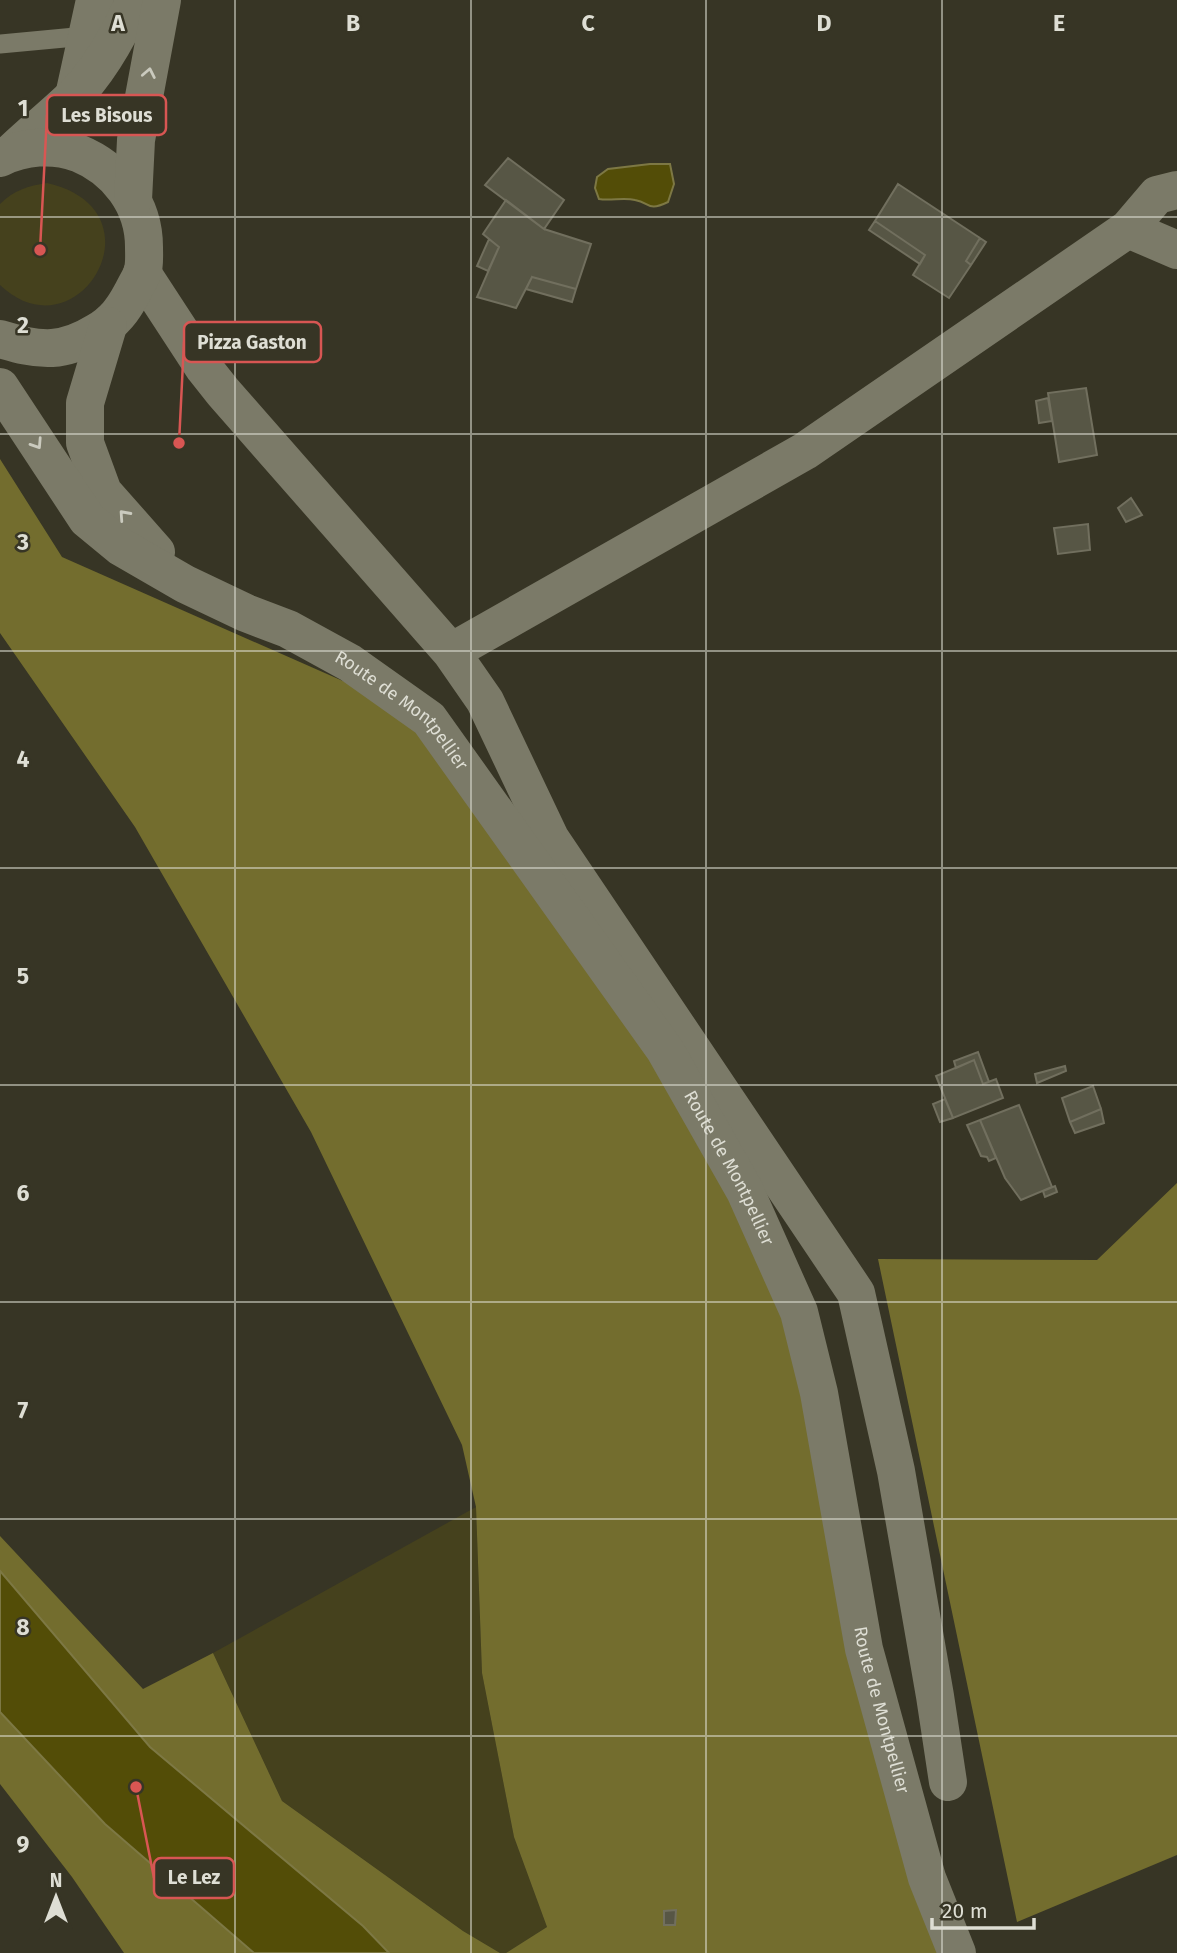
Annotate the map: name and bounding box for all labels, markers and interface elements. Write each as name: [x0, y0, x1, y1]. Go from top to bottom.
text: A: [110, 9, 125, 37]
text: B: [346, 9, 360, 37]
text: C: [581, 9, 595, 37]
text: D: [817, 9, 832, 37]
text: E: [1053, 9, 1065, 37]
one-way arrow: [141, 67, 156, 79]
text: 1: [18, 94, 28, 122]
callout: Les Bisous: [47, 95, 166, 135]
text: Les Bisous: [62, 104, 152, 127]
text: 2: [17, 311, 29, 339]
callout: Pizza Gaston: [184, 322, 321, 362]
text: Pizza Gaston: [197, 331, 307, 354]
one-way arrow: [28, 437, 41, 450]
one-way arrow: [119, 510, 132, 523]
text: 3: [16, 528, 29, 556]
street label: Route de Montpellier: [331, 646, 473, 774]
text: 4: [17, 745, 30, 773]
text: 5: [17, 962, 29, 990]
street label: Route de Montpellier: [679, 1087, 779, 1249]
text: 6: [17, 1179, 30, 1207]
text: 7: [18, 1396, 29, 1424]
text: 8: [16, 1613, 30, 1641]
street label: Route de Montpellier: [849, 1625, 914, 1796]
text: 9: [17, 1830, 30, 1858]
callout: Le Lez: [154, 1858, 234, 1898]
north arrow: [21, 1862, 91, 1932]
text: Le Lez: [168, 1866, 221, 1889]
text: N: [50, 1869, 62, 1892]
scale bar: [932, 1886, 1034, 1930]
text: 20 m: [942, 1898, 988, 1924]

